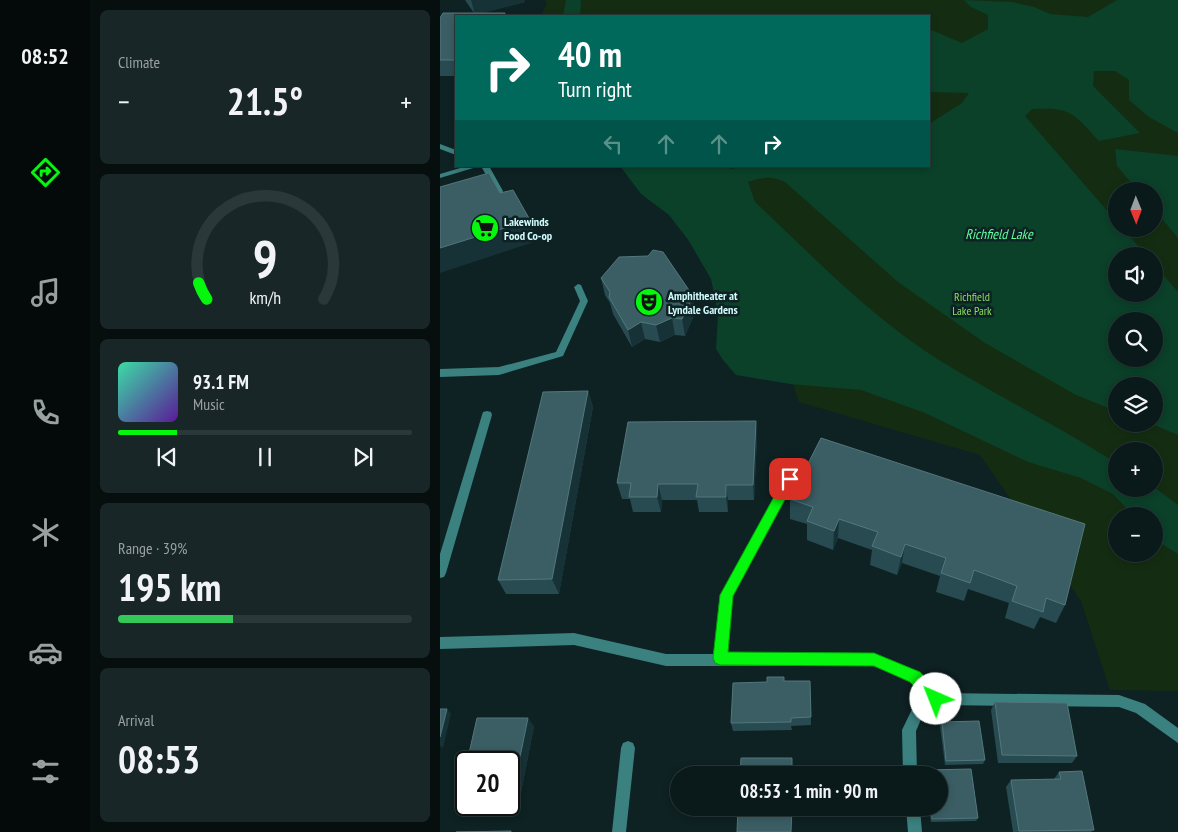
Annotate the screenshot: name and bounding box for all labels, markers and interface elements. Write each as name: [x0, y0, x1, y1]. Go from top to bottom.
text: 40 m: [558, 31, 622, 77]
icon: right: [475, 35, 540, 100]
text: 08:52: [21, 42, 69, 70]
text: Climate: [118, 52, 160, 72]
text: Turn right: [558, 75, 632, 103]
text: 21.5°: [227, 76, 303, 125]
text: −: [118, 83, 130, 120]
text: +: [400, 83, 412, 120]
icon: left: [599, 130, 627, 158]
icon: ahead: [652, 130, 680, 158]
icon: ahead: [705, 130, 733, 158]
icon: right: [758, 130, 786, 158]
icon: directions: [28, 155, 63, 190]
north arrow: [1108, 182, 1162, 238]
map controls: [1108, 182, 1163, 562]
supermarket icon: Lakewinds Food Co-op: [470, 213, 500, 243]
place label: Lakewinds Food Co-op: [504, 214, 553, 243]
text: 9: [253, 225, 277, 292]
water label: Richfield Lake: [965, 225, 1034, 243]
button: sound: [1108, 247, 1163, 302]
icon: music: [28, 275, 63, 310]
text: km/h: [249, 286, 281, 309]
theatre icon: Amphitheater at Lyndale Gardens: [634, 287, 664, 317]
place label: Amphitheater at Lyndale Gardens: [667, 288, 738, 317]
park label: Richfield Lake Park: [952, 289, 992, 318]
button: search: [1108, 312, 1163, 367]
text: 93.1 FM: [193, 370, 249, 394]
button: layers: [1108, 377, 1163, 432]
text: Music: [193, 394, 225, 414]
icon: phone: [28, 395, 63, 430]
button: +: [1108, 442, 1163, 497]
icon: previous: [153, 443, 181, 471]
icon: pause: [251, 443, 279, 471]
icon: next: [349, 443, 377, 471]
pin: [769, 458, 811, 500]
icon: arrive: [776, 465, 804, 493]
button: −: [1108, 507, 1163, 562]
icon: climate: [28, 515, 63, 550]
text: Range · 39%: [118, 538, 187, 558]
text: 195 km: [118, 562, 221, 611]
icon: car: [28, 635, 63, 670]
position arrow: [909, 672, 961, 724]
text: Arrival: [118, 710, 154, 730]
text: 08:53: [118, 734, 200, 783]
speed limit sign: 20: [455, 751, 520, 816]
icon: filters: [28, 754, 63, 789]
text: 08:53 · 1 min · 90 m: [740, 779, 878, 803]

